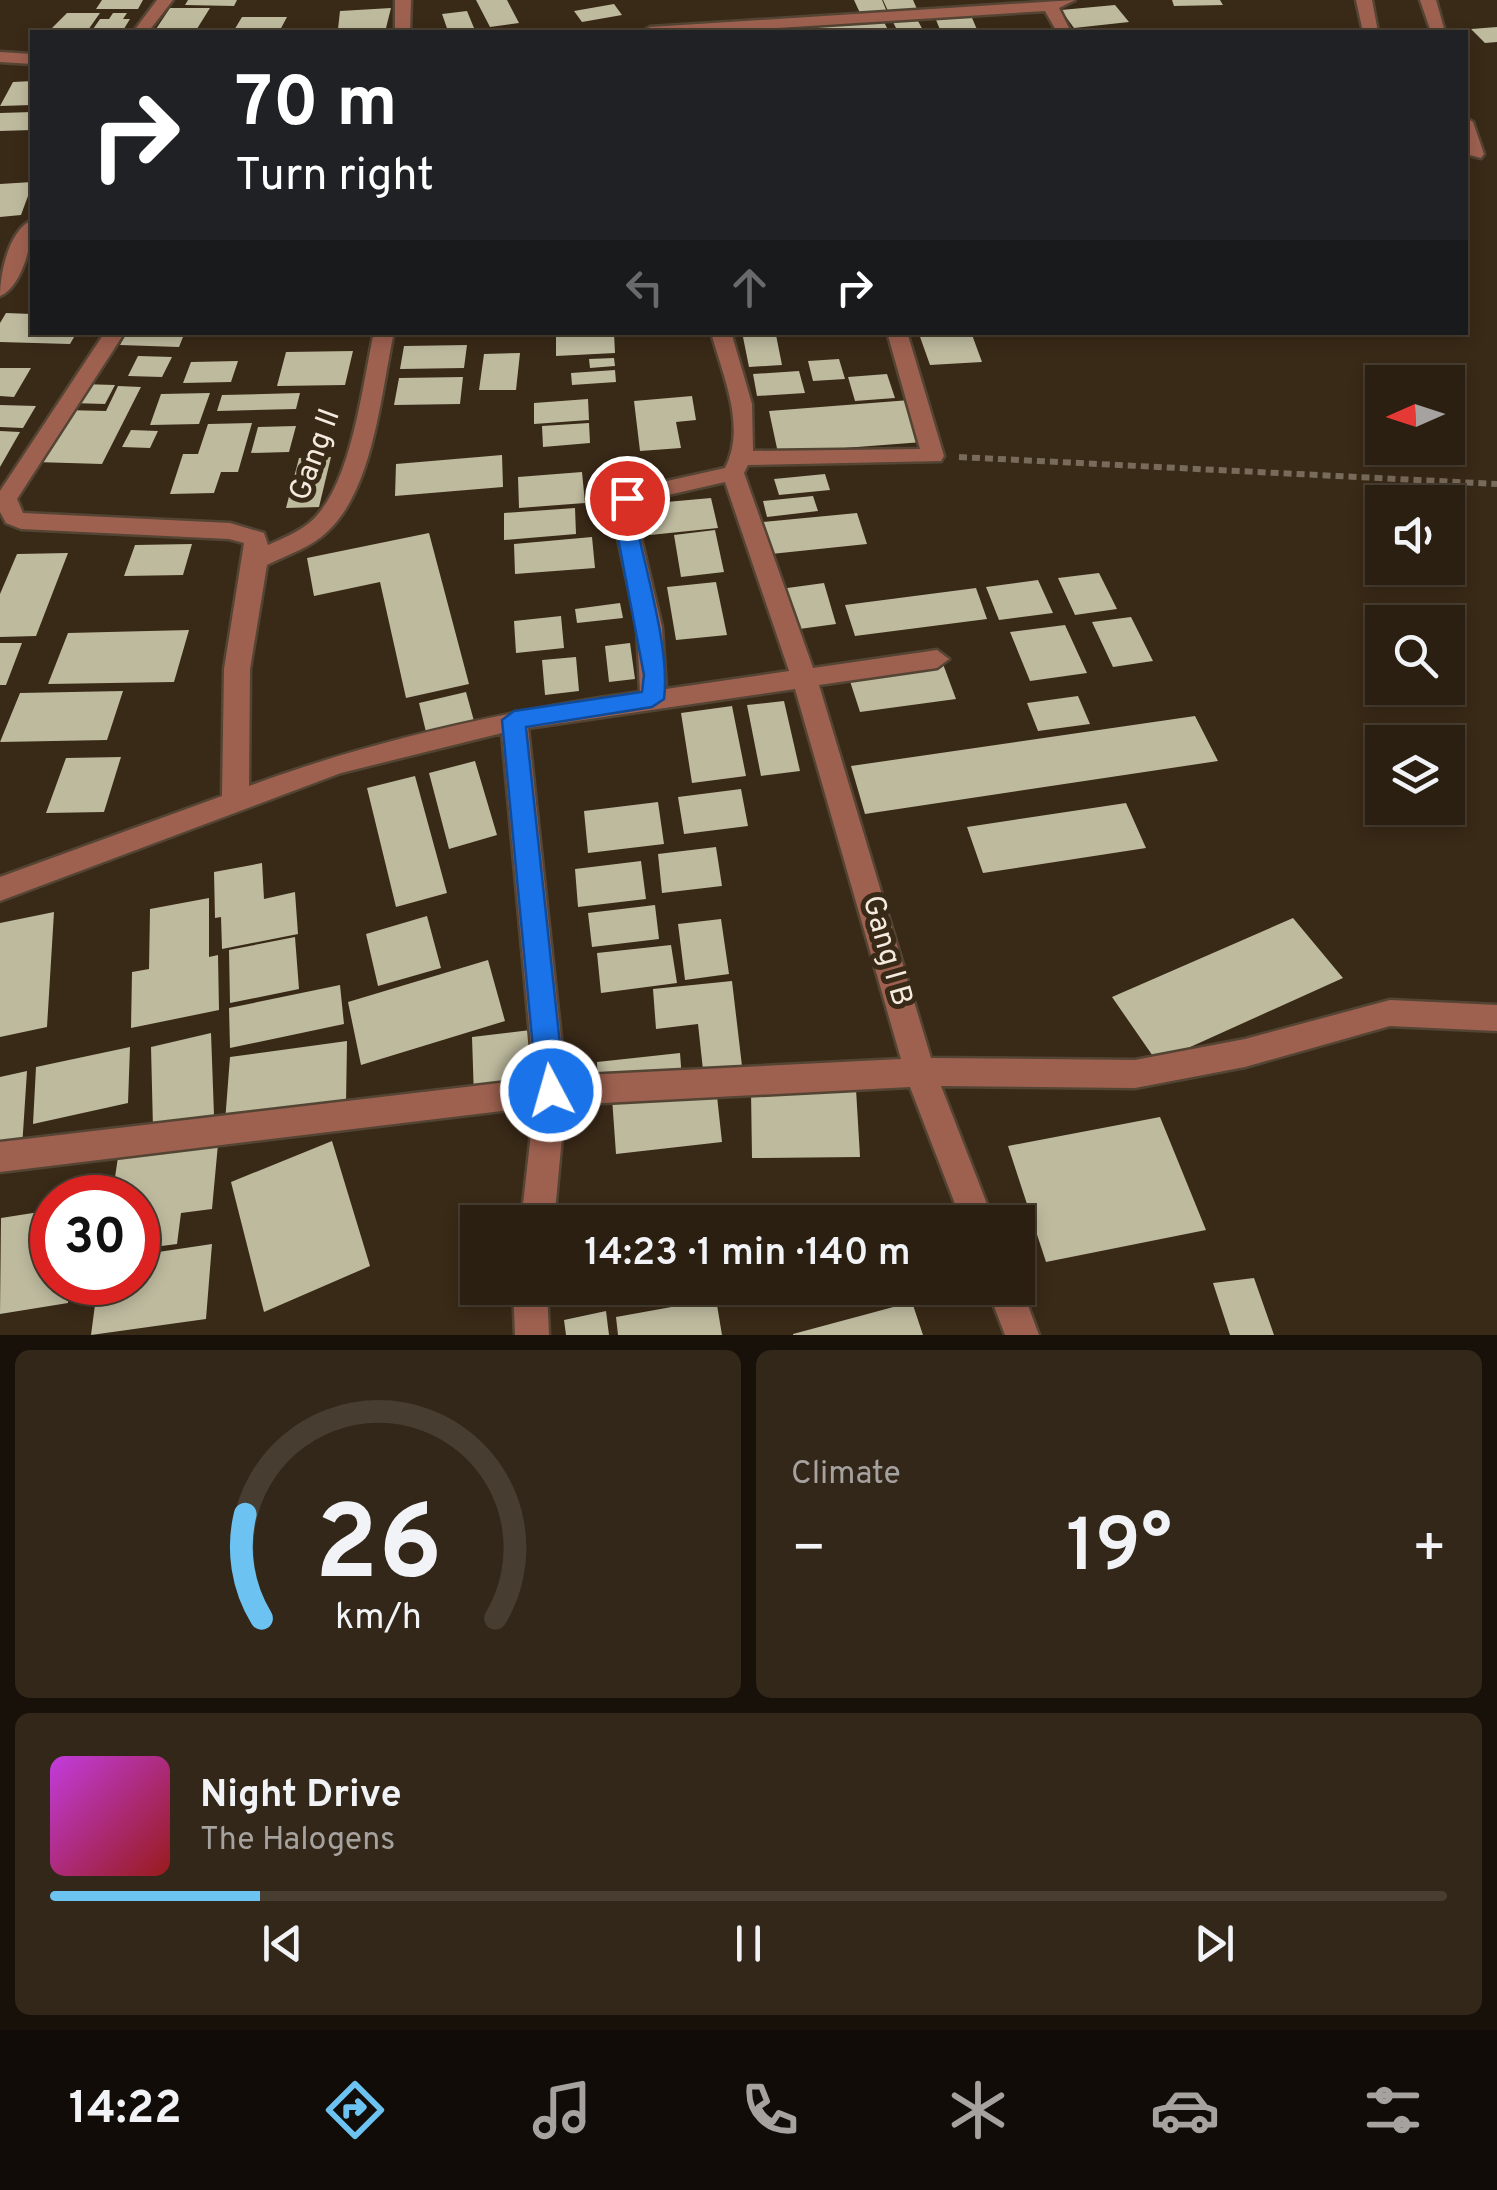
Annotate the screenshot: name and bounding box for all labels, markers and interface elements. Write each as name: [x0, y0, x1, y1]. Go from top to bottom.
text: 70 m: [235, 62, 398, 151]
icon: right: [70, 70, 200, 200]
text: Turn right: [235, 149, 434, 206]
icon: left: [617, 260, 672, 315]
icon: ahead: [722, 260, 777, 315]
icon: right: [827, 260, 882, 315]
north arrow: [1365, 365, 1465, 465]
map controls: [1365, 365, 1465, 825]
street label: Gang II: [282, 404, 350, 506]
pin: [585, 456, 670, 541]
icon: arrive: [600, 471, 655, 526]
button: sound: [1365, 485, 1465, 585]
button: search: [1365, 605, 1465, 705]
button: layers: [1365, 725, 1465, 825]
street label: Gang I B: [853, 891, 919, 1011]
position arrow: [499, 1039, 603, 1143]
speed limit sign: 30: [30, 1175, 160, 1305]
text: 14:23 · 1 min · 140 m: [584, 1230, 911, 1279]
text: Climate: [791, 1455, 901, 1495]
text: 26: [314, 1484, 442, 1616]
text: 19°: [1066, 1503, 1172, 1598]
text: −: [791, 1516, 826, 1586]
text: +: [1412, 1516, 1447, 1586]
text: km/h: [335, 1596, 421, 1642]
text: Night Drive: [200, 1772, 402, 1821]
text: The Halogens: [200, 1821, 395, 1861]
icon: previous: [255, 1916, 310, 1971]
icon: pause: [721, 1916, 776, 1971]
icon: next: [1187, 1916, 1242, 1971]
icon: directions: [320, 2075, 390, 2145]
icon: music: [527, 2075, 597, 2145]
icon: phone: [735, 2075, 805, 2145]
icon: climate: [943, 2075, 1013, 2145]
icon: car: [1150, 2075, 1220, 2145]
icon: filters: [1358, 2075, 1428, 2145]
text: 14:22: [69, 2082, 182, 2139]

